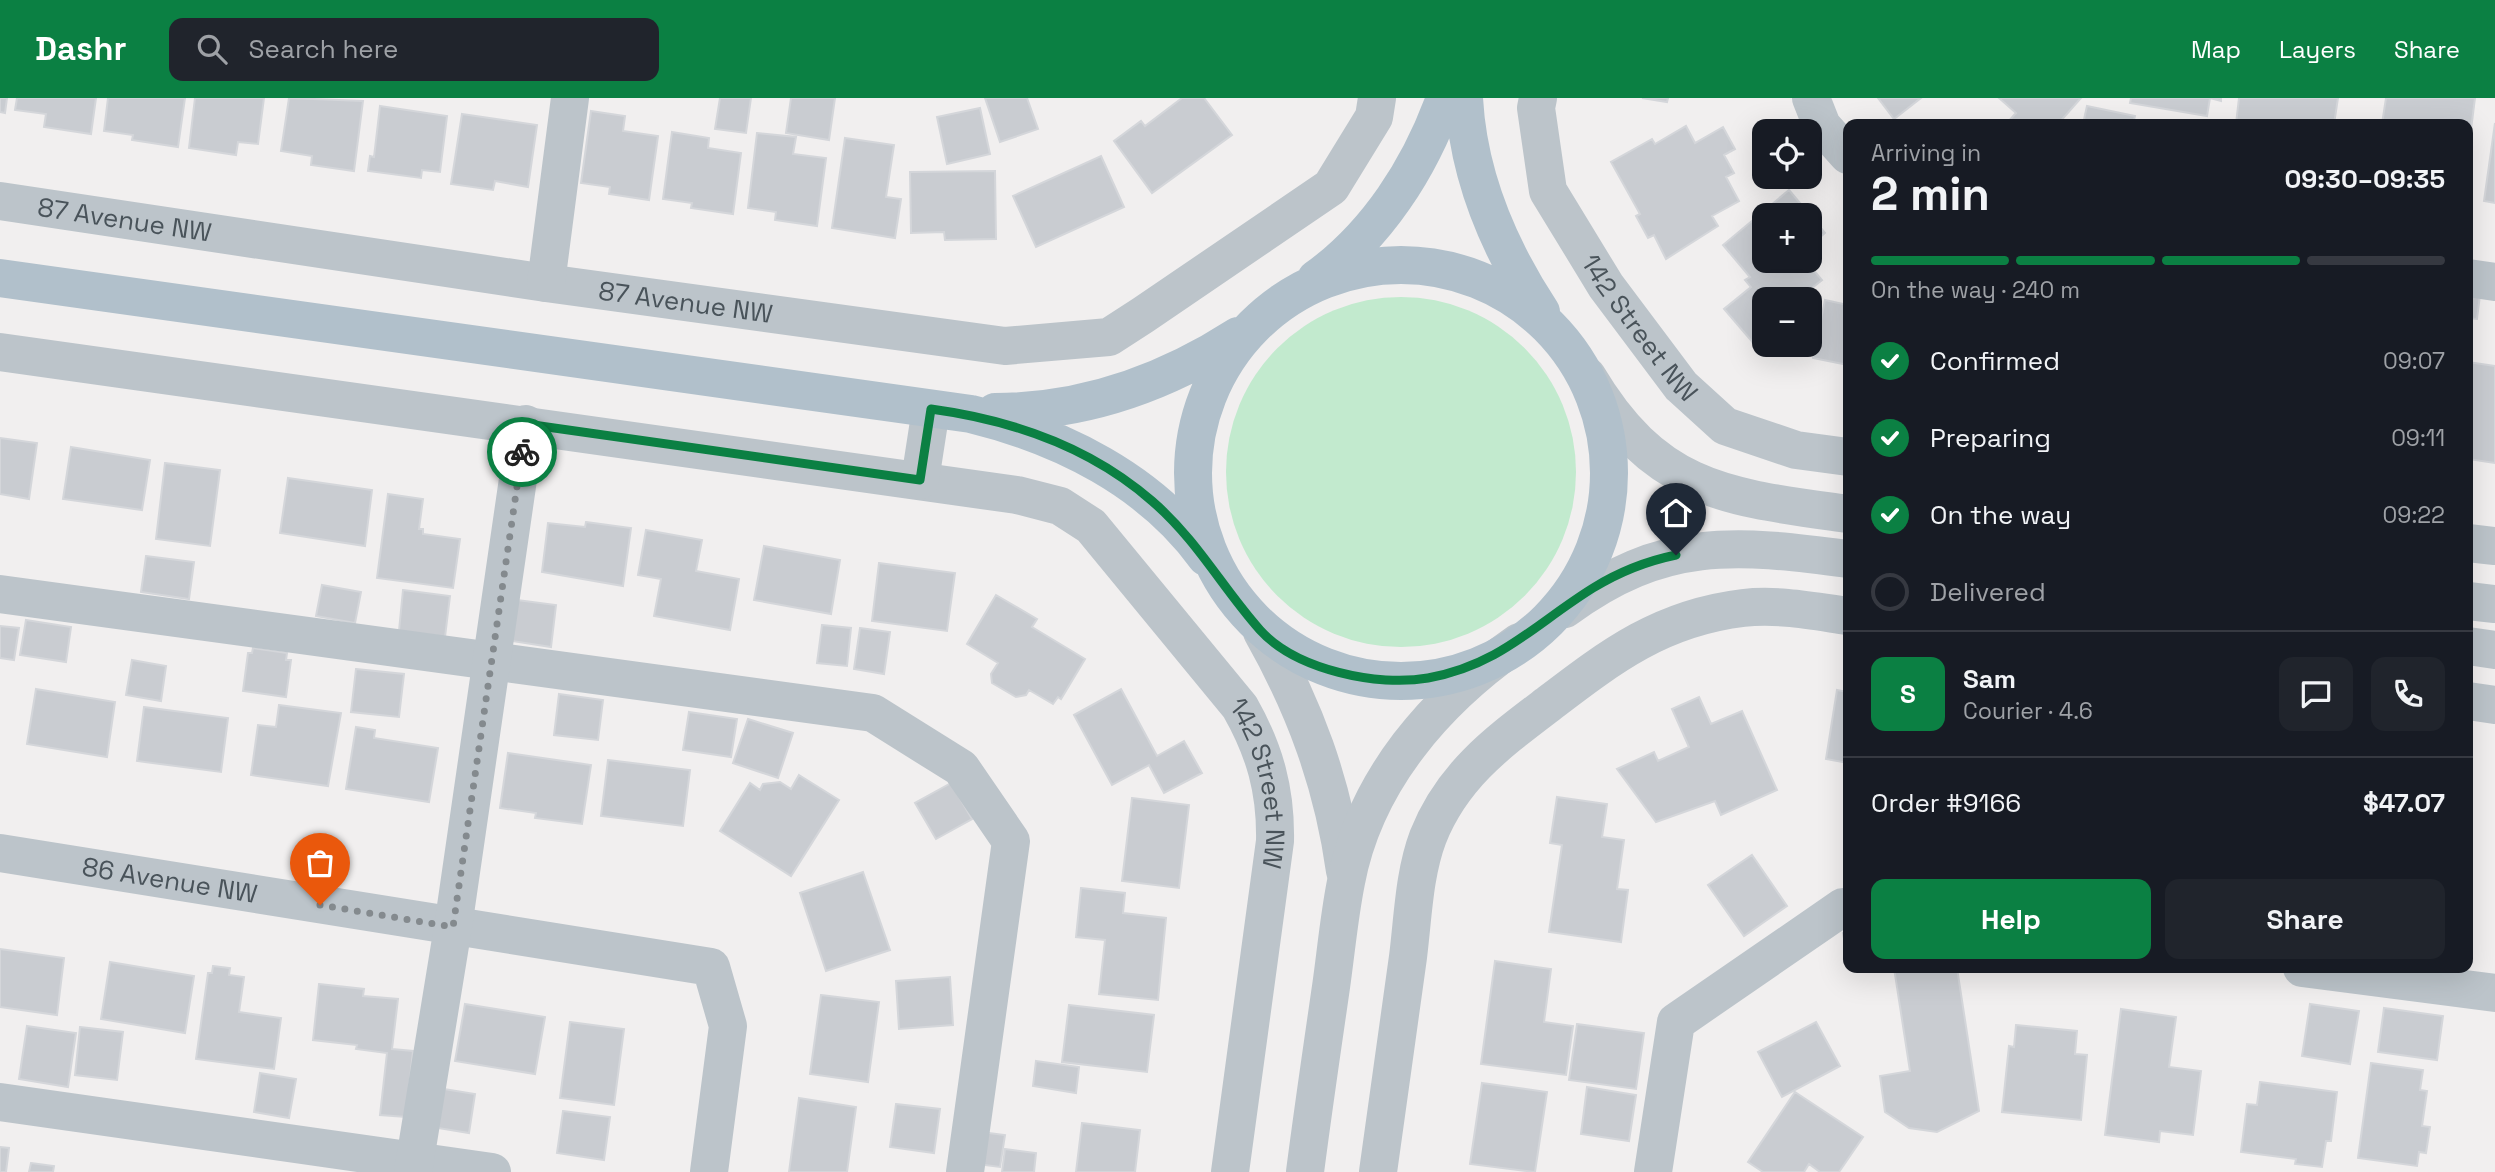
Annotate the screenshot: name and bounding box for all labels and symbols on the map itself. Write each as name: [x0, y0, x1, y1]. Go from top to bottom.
street label: 87 Avenue NW: [35, 190, 214, 250]
street label: 142 Street NW: [1574, 248, 1705, 410]
street label: 87 Avenue NW: [596, 273, 775, 331]
courier: [487, 417, 557, 487]
pin: [1646, 483, 1706, 555]
street label: 142 Street NW: [1222, 690, 1292, 871]
pin: [290, 833, 350, 905]
street label: 86 Avenue NW: [80, 849, 260, 911]

